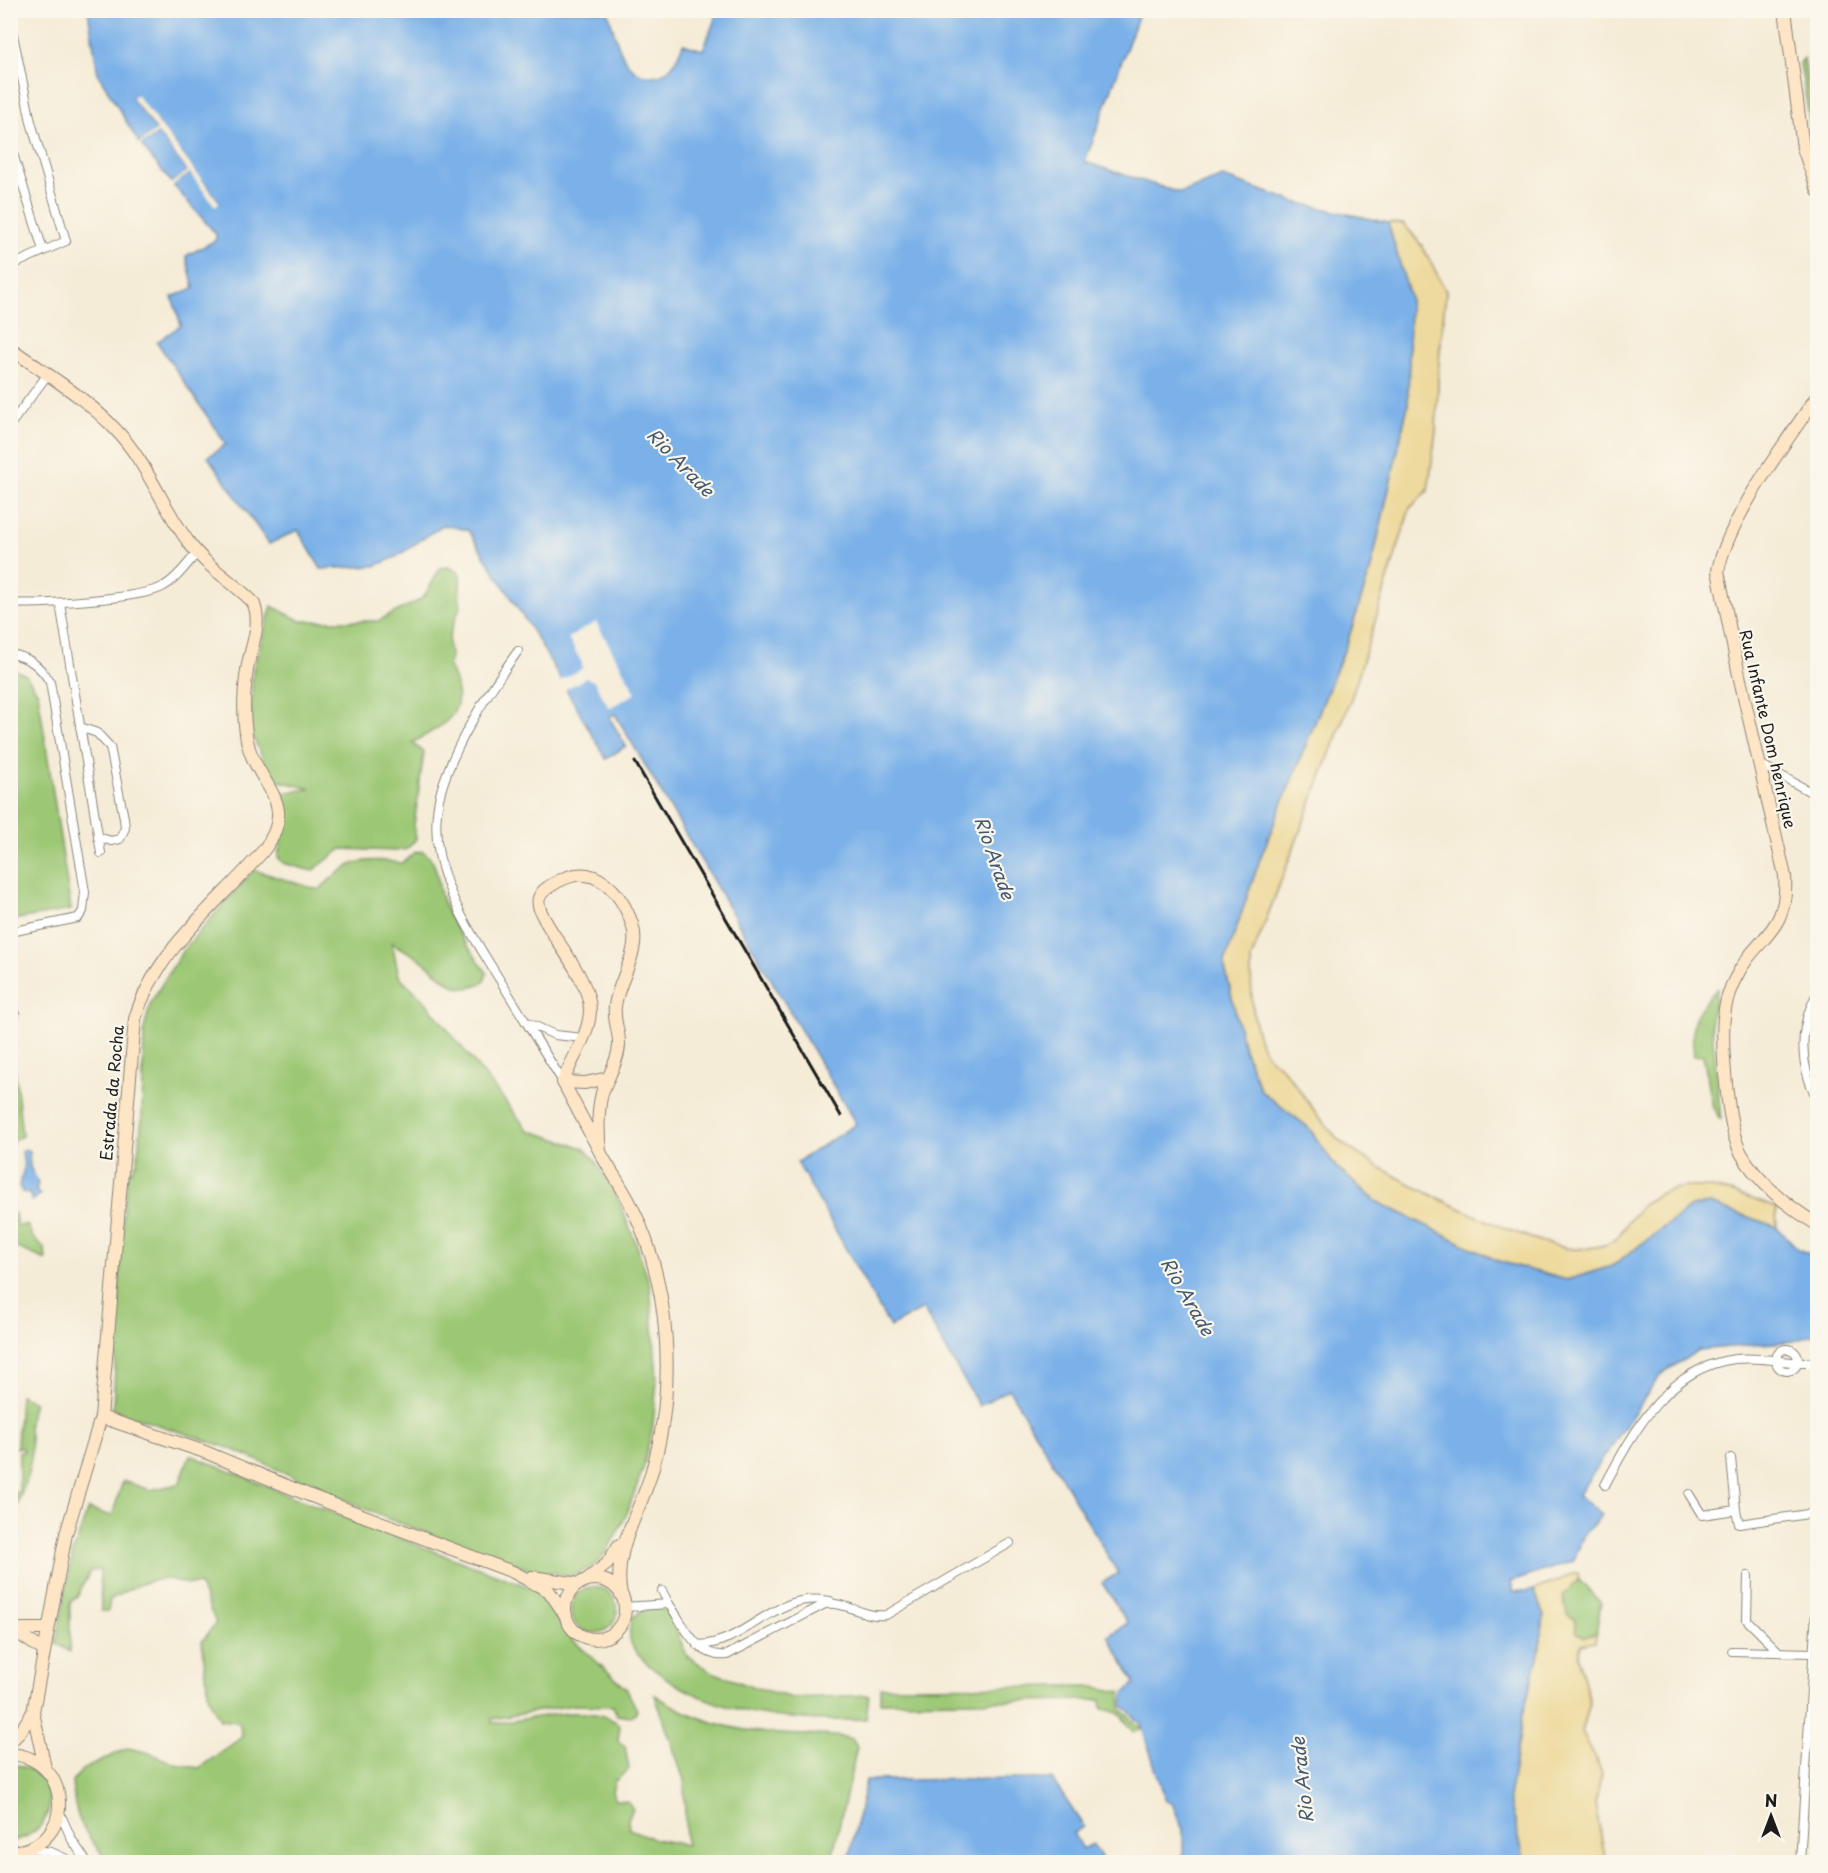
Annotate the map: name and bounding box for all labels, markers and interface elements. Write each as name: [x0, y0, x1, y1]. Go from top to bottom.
water label: Rio Arade: [641, 422, 722, 503]
street label: Rua Infante Dom henrique: [1734, 627, 1804, 831]
water label: Rio Arade: [969, 812, 1023, 904]
street label: Estrada da Rocha: [93, 1024, 129, 1162]
water label: Rio Arade: [1155, 1252, 1222, 1342]
water label: Rio Arade: [1283, 1734, 1319, 1825]
north arrow: [1741, 1786, 1801, 1846]
text: N: [1765, 1788, 1777, 1812]

